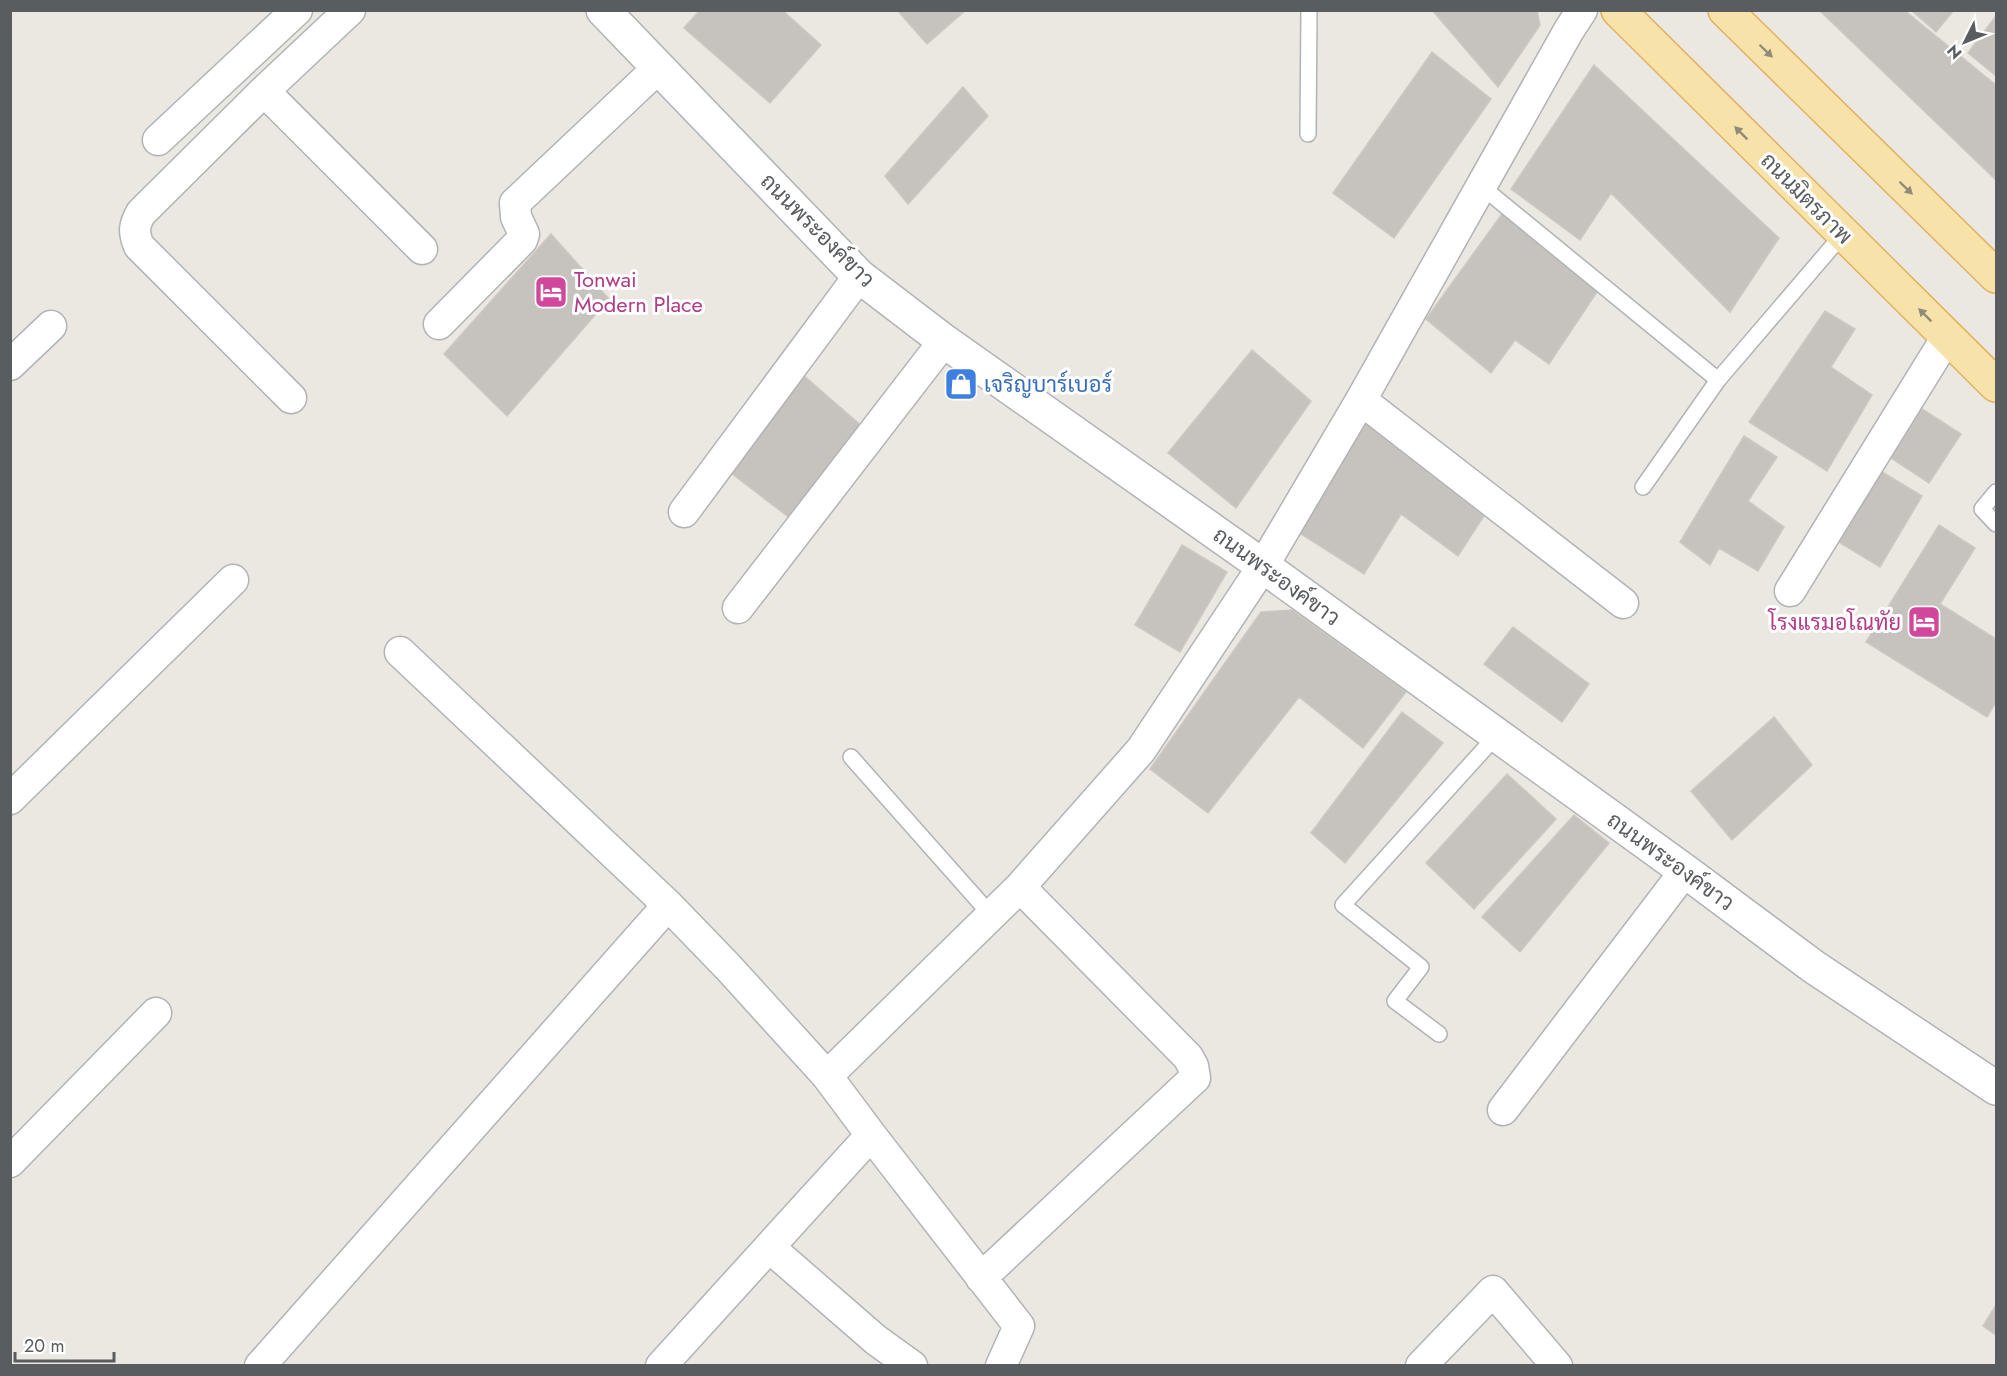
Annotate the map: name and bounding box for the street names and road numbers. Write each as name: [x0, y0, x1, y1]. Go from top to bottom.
street label: ถนนมิตรภาพ: [1754, 145, 1860, 251]
street label: ถนนพระองค์ขาว: [754, 166, 882, 294]
street label: ถนนพระองค์ขาว: [1207, 519, 1347, 633]
street label: ถนนพระองค์ขาว: [1601, 804, 1741, 918]

